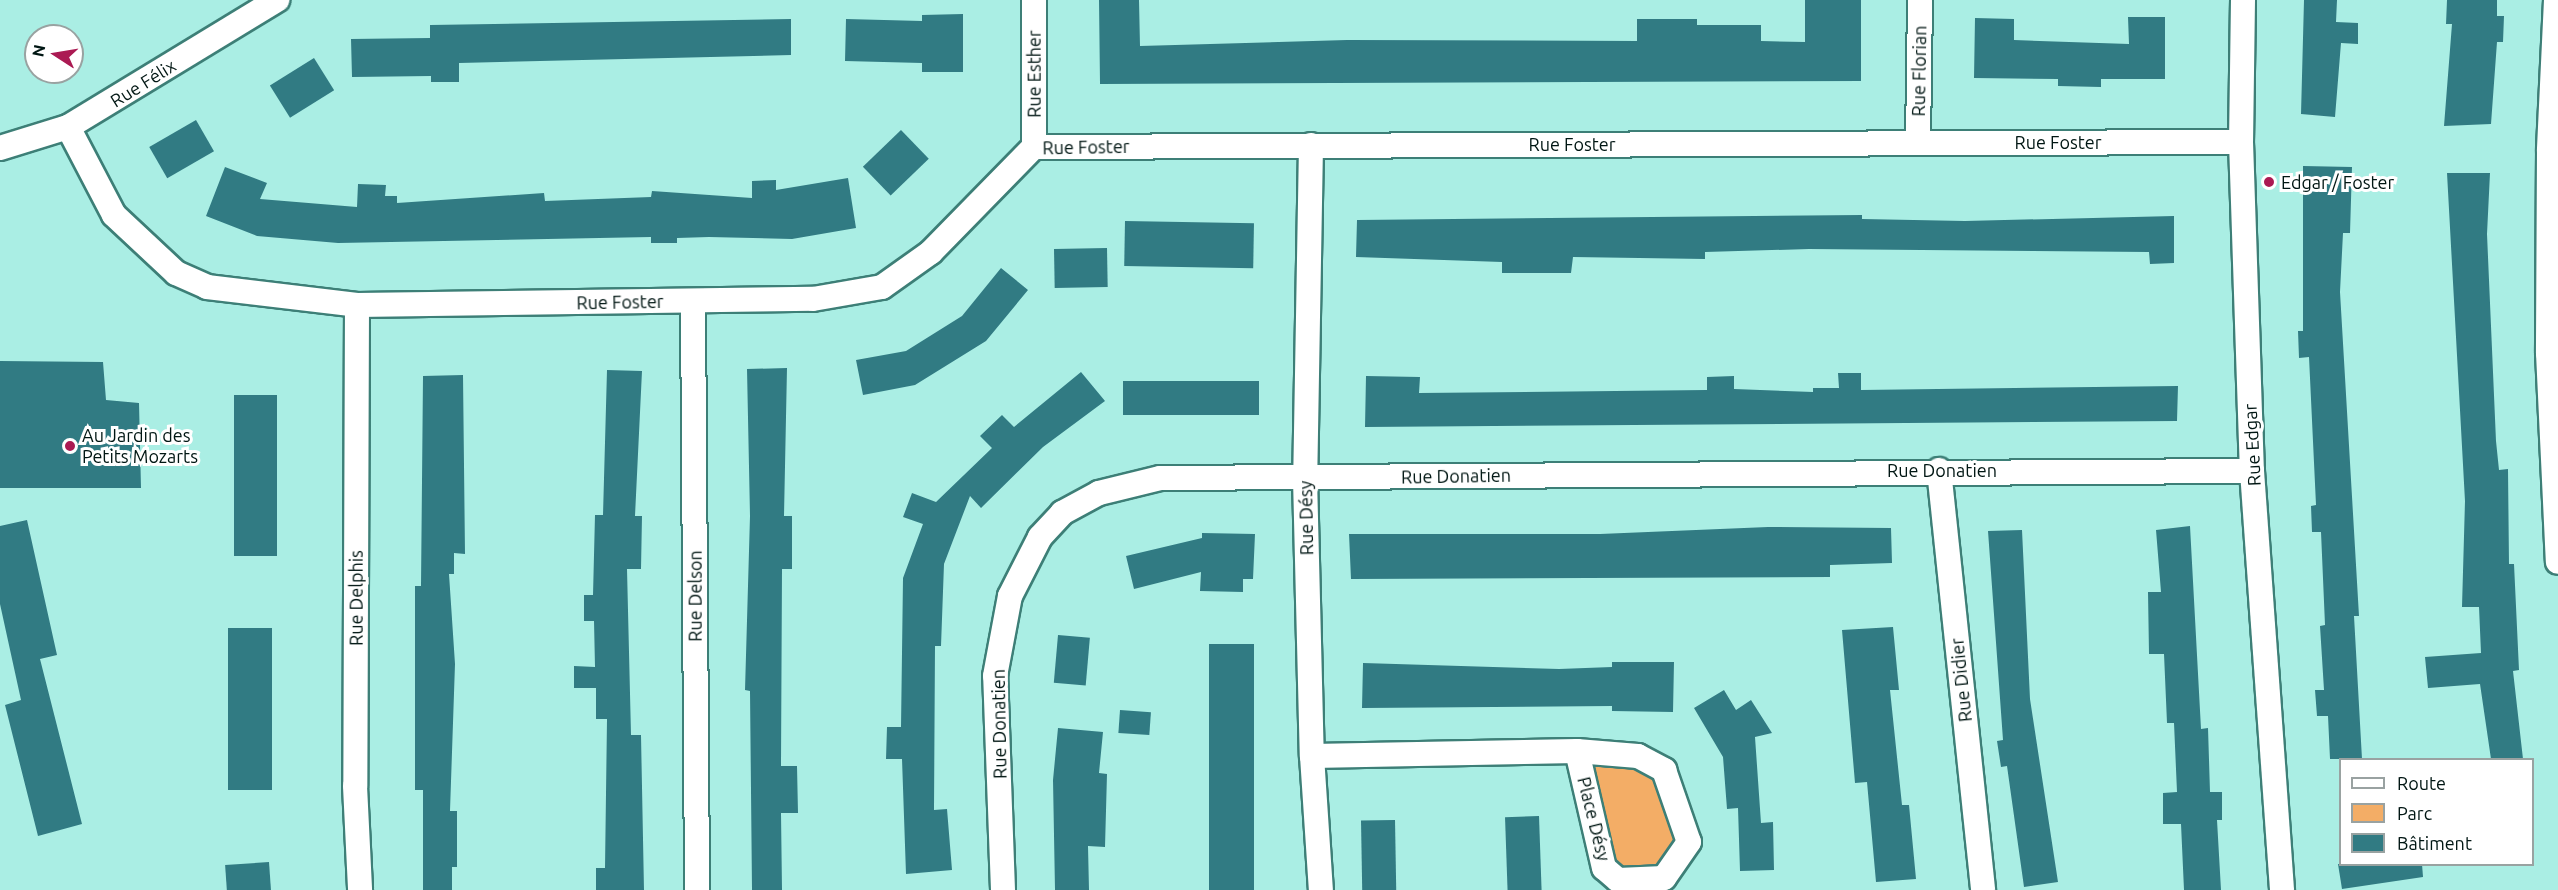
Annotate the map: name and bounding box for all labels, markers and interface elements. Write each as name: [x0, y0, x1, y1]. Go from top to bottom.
north arrow: [24, 24, 84, 84]
street label: Rue Florian: [1907, 25, 1931, 117]
street label: Rue Esther: [1023, 30, 1045, 118]
text: N: [28, 43, 48, 58]
street label: Rue Félix: [106, 54, 180, 112]
street label: Rue Foster: [2014, 131, 2102, 153]
street label: Rue Foster: [1528, 133, 1616, 155]
street label: Rue Foster: [1042, 135, 1130, 159]
place label: Edgar / Foster: [2281, 171, 2394, 193]
marker: Edgar / Foster: [2262, 175, 2276, 189]
street label: Rue Foster: [576, 290, 664, 314]
street label: Rue Edgar: [2239, 403, 2265, 487]
place label: Au Jardin des Petits Mozarts: [82, 425, 198, 468]
marker: Au Jardin des Petits Mozarts: [63, 439, 77, 453]
street label: Rue Donatien: [1887, 459, 1997, 481]
street label: Rue Donatien: [1401, 464, 1511, 488]
street label: Rue Désy: [1295, 480, 1317, 556]
street label: Rue Delphis: [345, 550, 367, 646]
street label: Rue Delson: [684, 550, 706, 642]
street label: Rue Didier: [1946, 637, 1976, 723]
street label: Rue Donatien: [987, 669, 1011, 779]
legend: [2339, 758, 2534, 866]
text: Route: [2397, 773, 2446, 793]
street label: Place Désy: [1573, 775, 1615, 863]
text: Parc: [2397, 803, 2432, 823]
text: Bâtiment: [2397, 833, 2472, 853]

